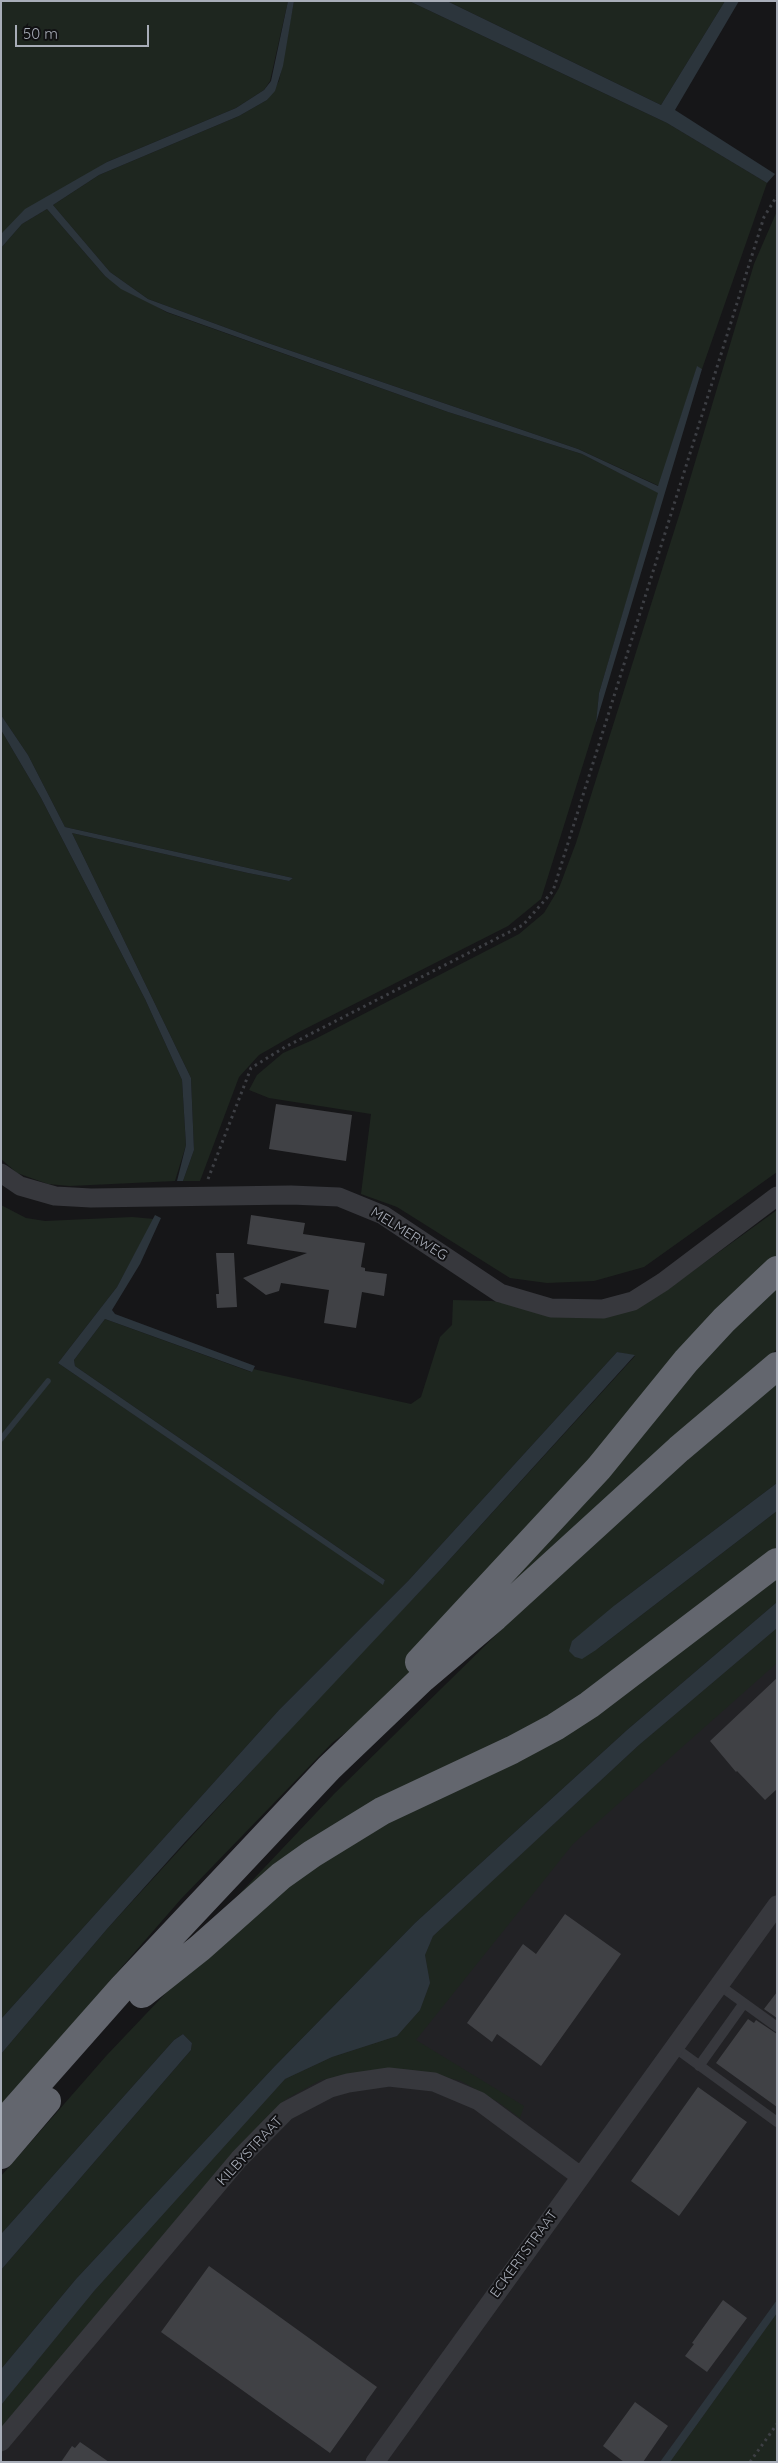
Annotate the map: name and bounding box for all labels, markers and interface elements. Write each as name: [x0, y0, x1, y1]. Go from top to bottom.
scale bar: [18, 15, 151, 47]
text: 50 m: [23, 24, 58, 43]
street label: MELMERWEG: [368, 1204, 450, 1264]
street label: KILBYSTRAAT: [214, 2113, 286, 2189]
street label: ECKERTSTRAAT: [487, 2207, 561, 2301]

